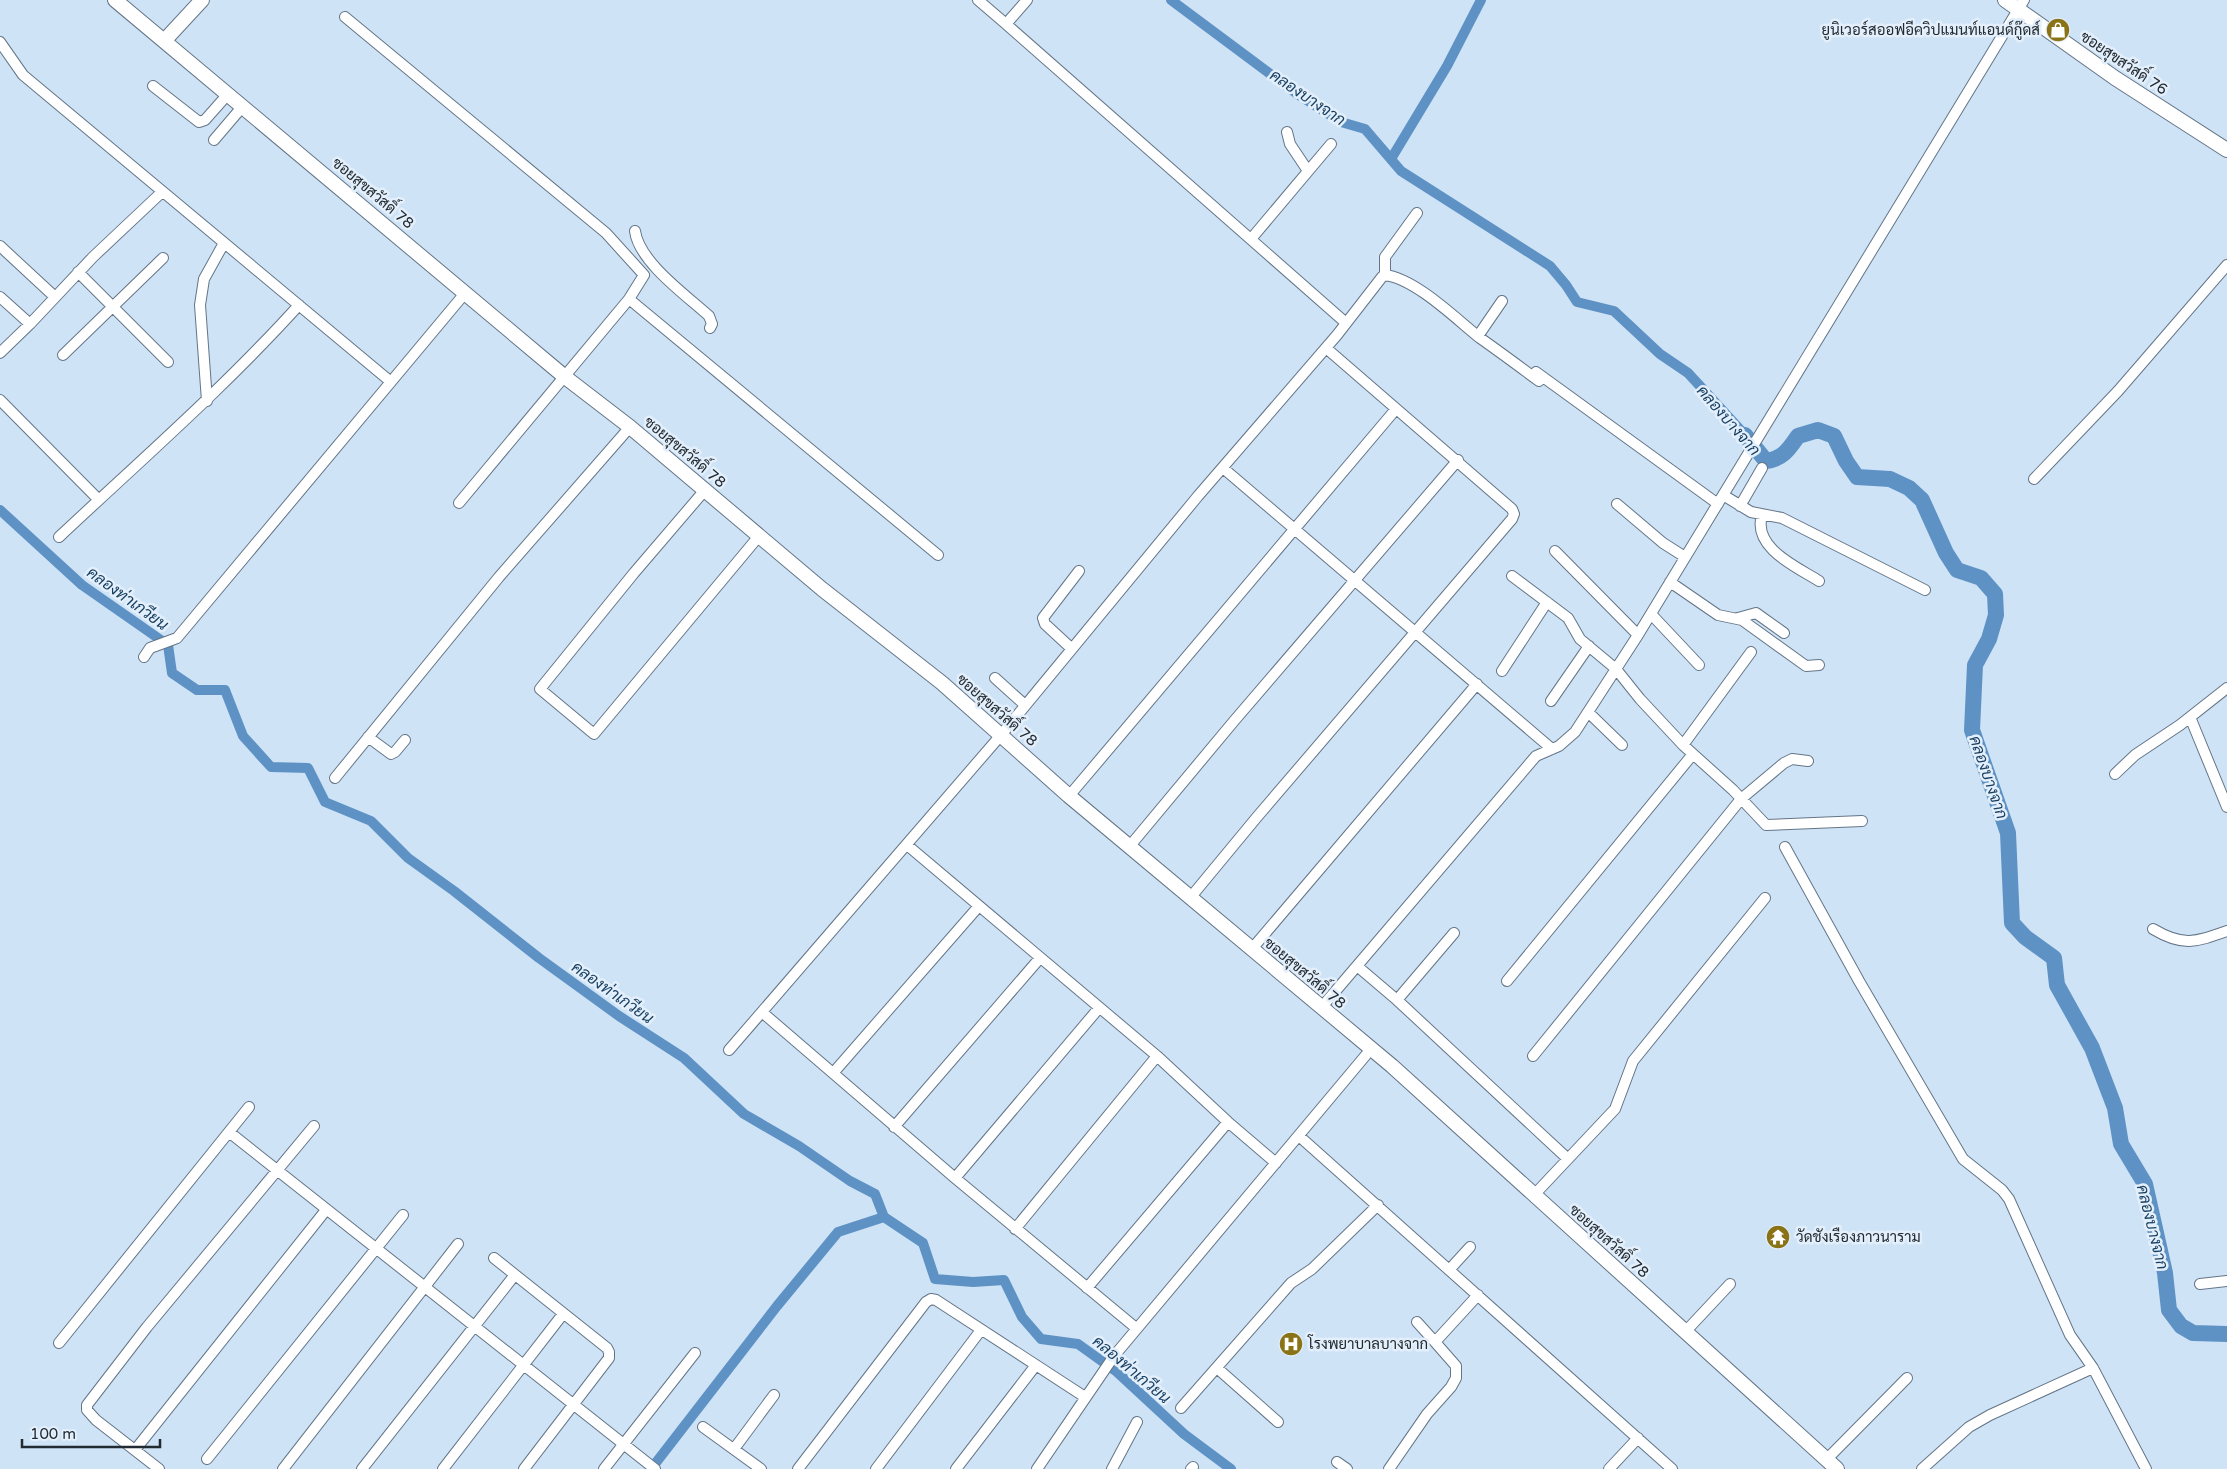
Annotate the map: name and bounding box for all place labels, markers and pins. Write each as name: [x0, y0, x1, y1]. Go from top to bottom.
shop icon: ยูนิเวอร์สออฟอีควิปแมนท์แอนด์กู๊ดส์: [2045, 17, 2071, 43]
place label: ยูนิเวอร์สออฟอีควิปแมนท์แอนด์กู๊ดส์: [1822, 20, 2040, 40]
temple icon: วัดชังเรืองภาวนาราม: [1765, 1224, 1791, 1250]
place label: วัดชังเรืองภาวนาราม: [1796, 1227, 1921, 1246]
hospital icon: โรงพยาบาลบางจาก: [1278, 1331, 1304, 1357]
place label: โรงพยาบาลบางจาก: [1307, 1334, 1428, 1353]

